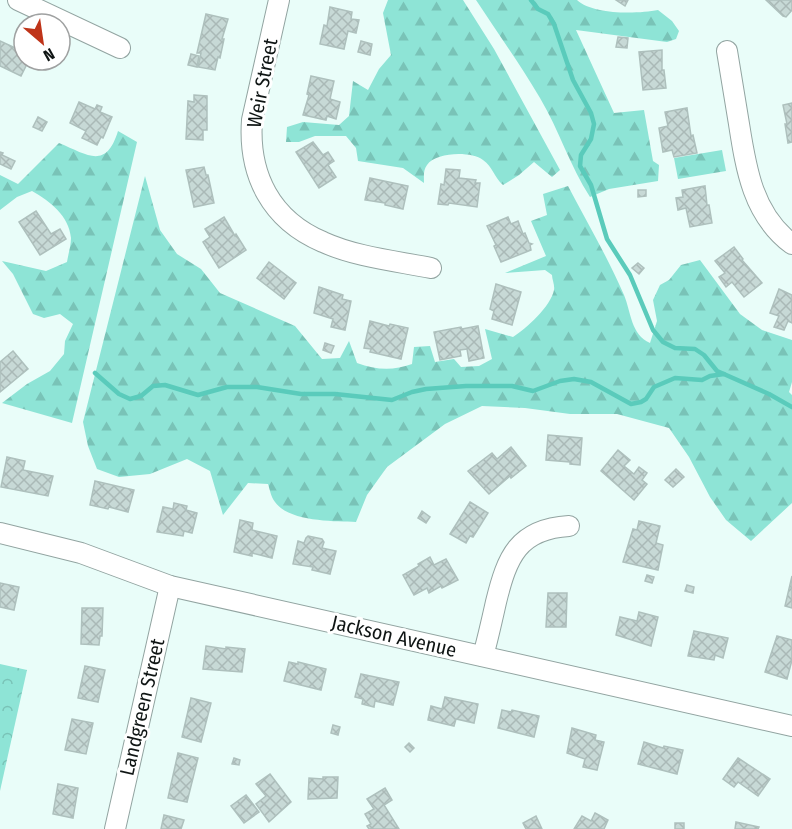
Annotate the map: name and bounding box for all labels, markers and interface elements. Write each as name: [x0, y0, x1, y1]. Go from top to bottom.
north arrow: [12, 12, 72, 72]
street label: Weir Street: [242, 36, 283, 130]
text: N: [40, 44, 58, 65]
street label: Jackson Avenue: [329, 610, 459, 662]
street label: Landgreen Street: [115, 636, 170, 778]

